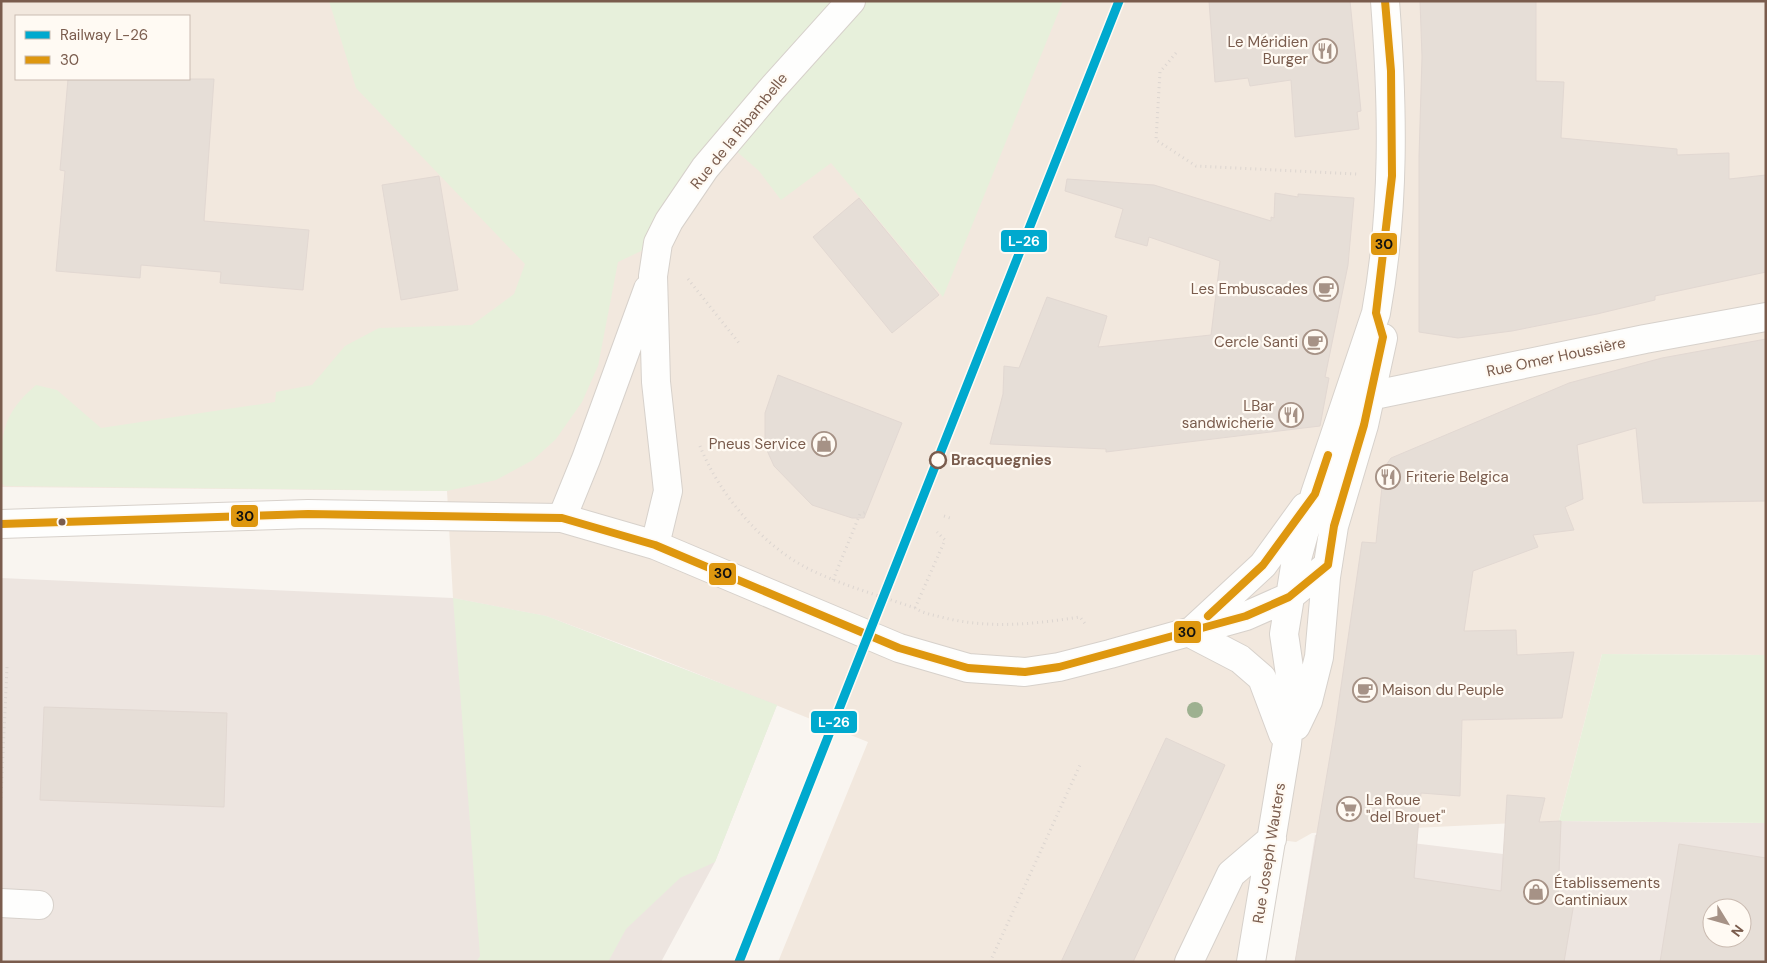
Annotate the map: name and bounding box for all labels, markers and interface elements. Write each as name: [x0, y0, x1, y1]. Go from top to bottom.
legend: [15, 15, 190, 80]
text: Railway L-26: [60, 25, 148, 45]
place label: Le Méridien Burger: [1227, 32, 1308, 69]
restaurant icon: Le Méridien Burger: [1312, 38, 1338, 64]
text: 30: [60, 50, 79, 70]
street label: Rue de la Ribambelle: [686, 69, 792, 193]
line badge: L-26: [1000, 229, 1048, 253]
text: L-26: [1008, 232, 1040, 250]
line badge: 30: [1370, 232, 1398, 256]
text: 30: [1375, 235, 1393, 253]
cafe icon: Les Embuscades: [1313, 276, 1339, 302]
place label: Les Embuscades: [1191, 279, 1308, 299]
cafe icon: Cercle Santi: [1302, 329, 1328, 355]
place label: Cercle Santi: [1214, 332, 1298, 352]
street label: Rue Omer Houssière: [1485, 332, 1627, 382]
place label: LBar sandwicherie: [1182, 396, 1274, 433]
restaurant icon: LBar sandwicherie: [1278, 402, 1304, 428]
shop icon: Pneus Service: [811, 431, 837, 457]
place label: Pneus Service: [709, 434, 806, 454]
place label: Bracquegnies: [951, 450, 1052, 470]
marker: Bracquegnies: [929, 451, 947, 469]
restaurant icon: Friterie Belgica: [1375, 464, 1401, 490]
place label: Friterie Belgica: [1406, 467, 1509, 487]
line badge: 30: [230, 504, 259, 528]
text: 30: [236, 507, 254, 525]
unlabelled marker: [57, 517, 67, 527]
line badge: 30: [708, 562, 737, 586]
text: 30: [714, 564, 732, 582]
line badge: 30: [1173, 620, 1202, 644]
text: 30: [1178, 623, 1196, 641]
cafe icon: Maison du Peuple: [1352, 677, 1378, 703]
place label: Maison du Peuple: [1382, 680, 1504, 700]
line badge: L-26: [810, 710, 858, 734]
text: L-26: [818, 713, 850, 731]
street label: Rue Joseph Wauters: [1248, 781, 1290, 925]
place label: La Roue "del Brouet": [1366, 790, 1445, 827]
supermarket icon: La Roue "del Brouet": [1336, 796, 1362, 822]
place label: Établissements Cantiniaux: [1554, 873, 1660, 910]
shop icon: Établissements Cantiniaux: [1523, 879, 1549, 905]
north arrow: [1702, 898, 1752, 948]
text: N: [1727, 921, 1748, 940]

